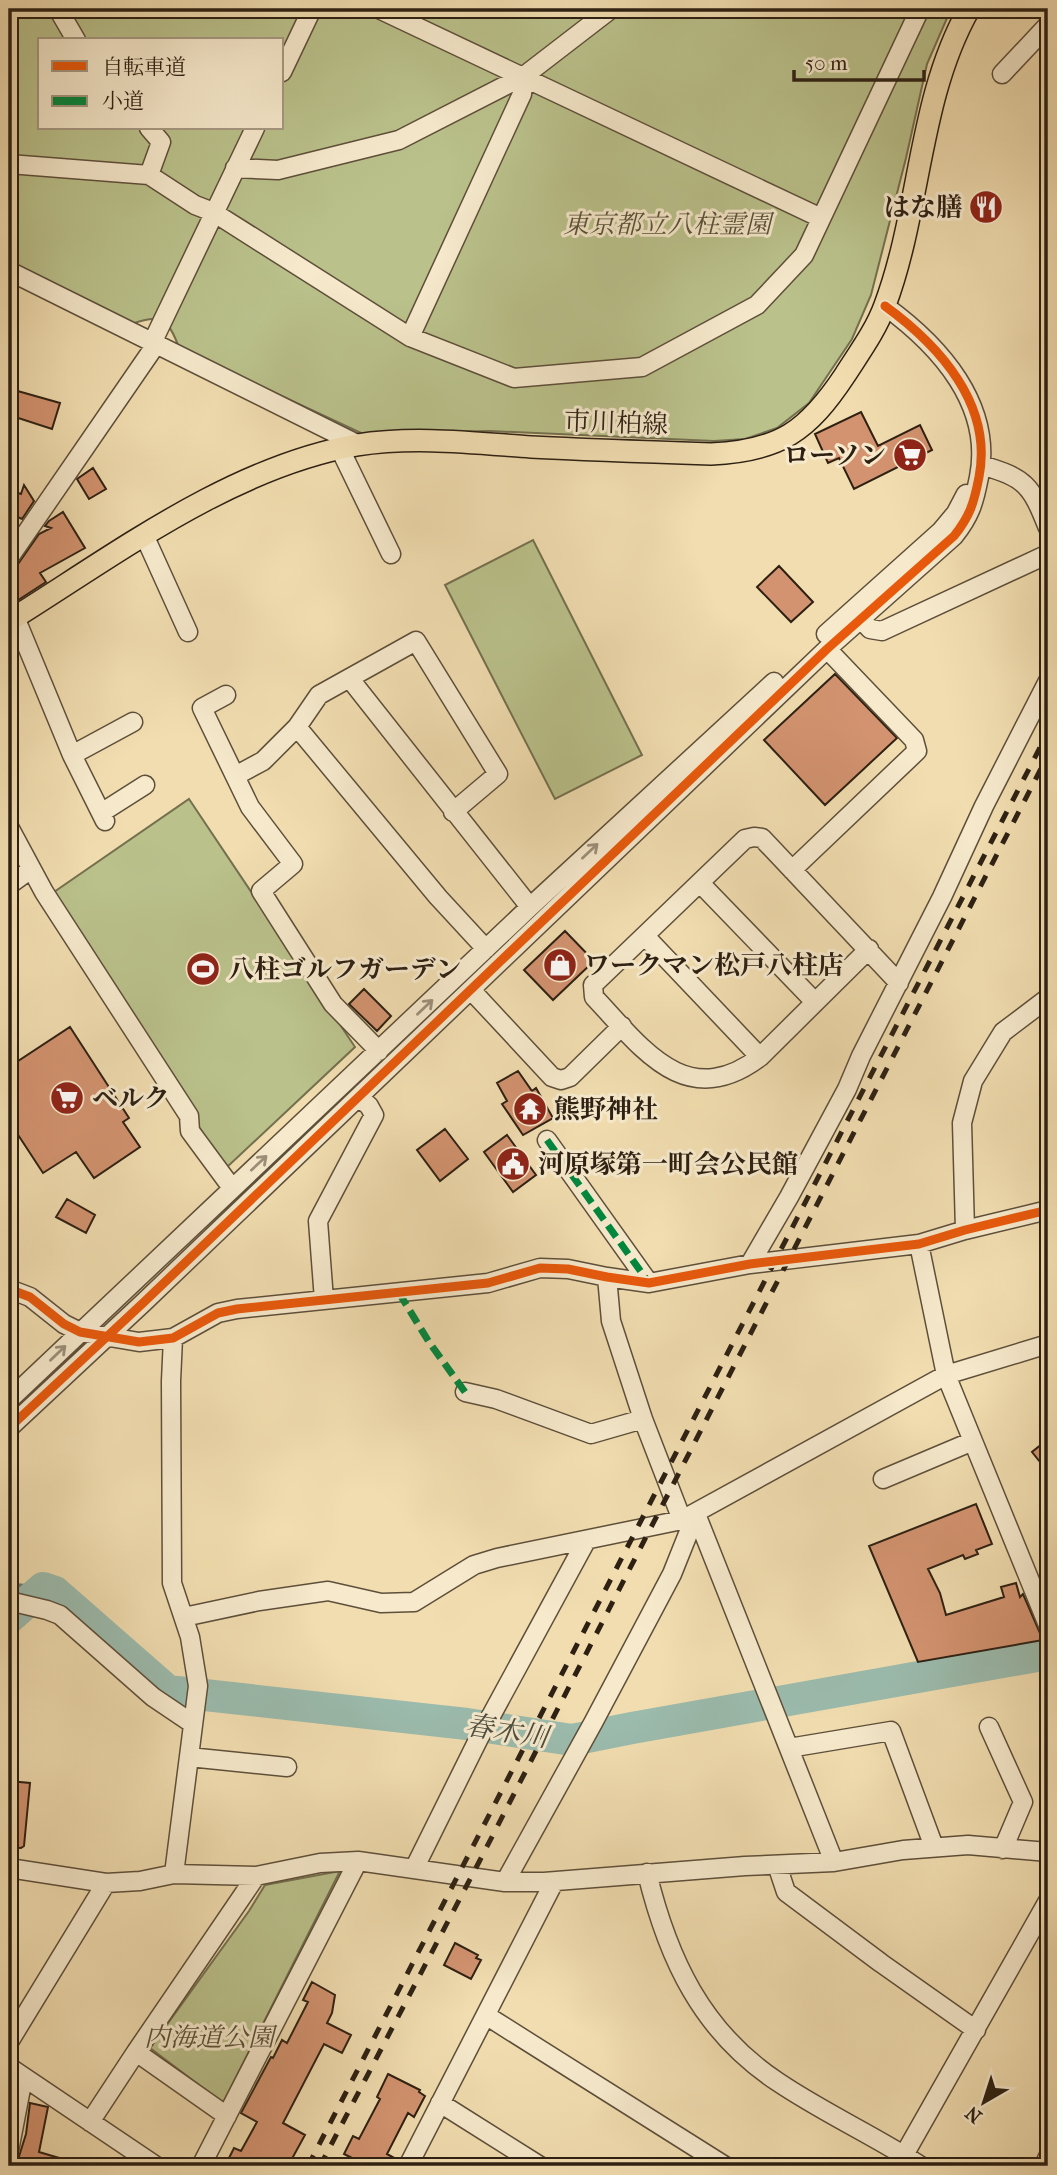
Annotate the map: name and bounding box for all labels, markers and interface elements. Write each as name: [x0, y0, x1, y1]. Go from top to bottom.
legend: [38, 38, 284, 130]
scale bar: [794, 38, 924, 82]
text: 50 m: [805, 51, 848, 75]
text: 自転車道: [102, 55, 186, 79]
text: 小道: [102, 89, 144, 113]
restaurant icon: はな膳: [967, 188, 1005, 226]
place label: はな膳: [884, 192, 963, 223]
park label: 東京都立八柱霊園: [563, 209, 775, 240]
street label: 市川柏線: [563, 406, 669, 440]
supermarket icon: ローソン: [891, 436, 929, 474]
place label: ローソン: [783, 440, 886, 471]
one-way arrow: [581, 843, 599, 859]
shop icon: ワークマン松戸八柱店: [541, 946, 579, 984]
sports icon: 八柱ゴルフガーデン: [184, 950, 222, 988]
place label: ワークマン松戸八柱店: [584, 950, 844, 981]
place label: 八柱ゴルフガーデン: [228, 954, 461, 985]
one-way arrow: [416, 999, 433, 1016]
supermarket icon: ベルク: [48, 1079, 86, 1117]
place label: ベルク: [92, 1083, 169, 1114]
temple icon: 熊野神社: [511, 1090, 549, 1128]
place label: 熊野神社: [554, 1094, 658, 1125]
public building icon: 河原塚第一町会公民館: [494, 1145, 532, 1183]
place label: 河原塚第一町会公民館: [538, 1149, 798, 1180]
one-way arrow: [250, 1154, 267, 1171]
one-way arrow: [49, 1345, 66, 1362]
water label: 春木川: [463, 1708, 554, 1754]
park label: 内海道公園: [144, 2022, 278, 2053]
north arrow: [948, 2066, 1018, 2136]
text: N: [961, 2101, 986, 2128]

